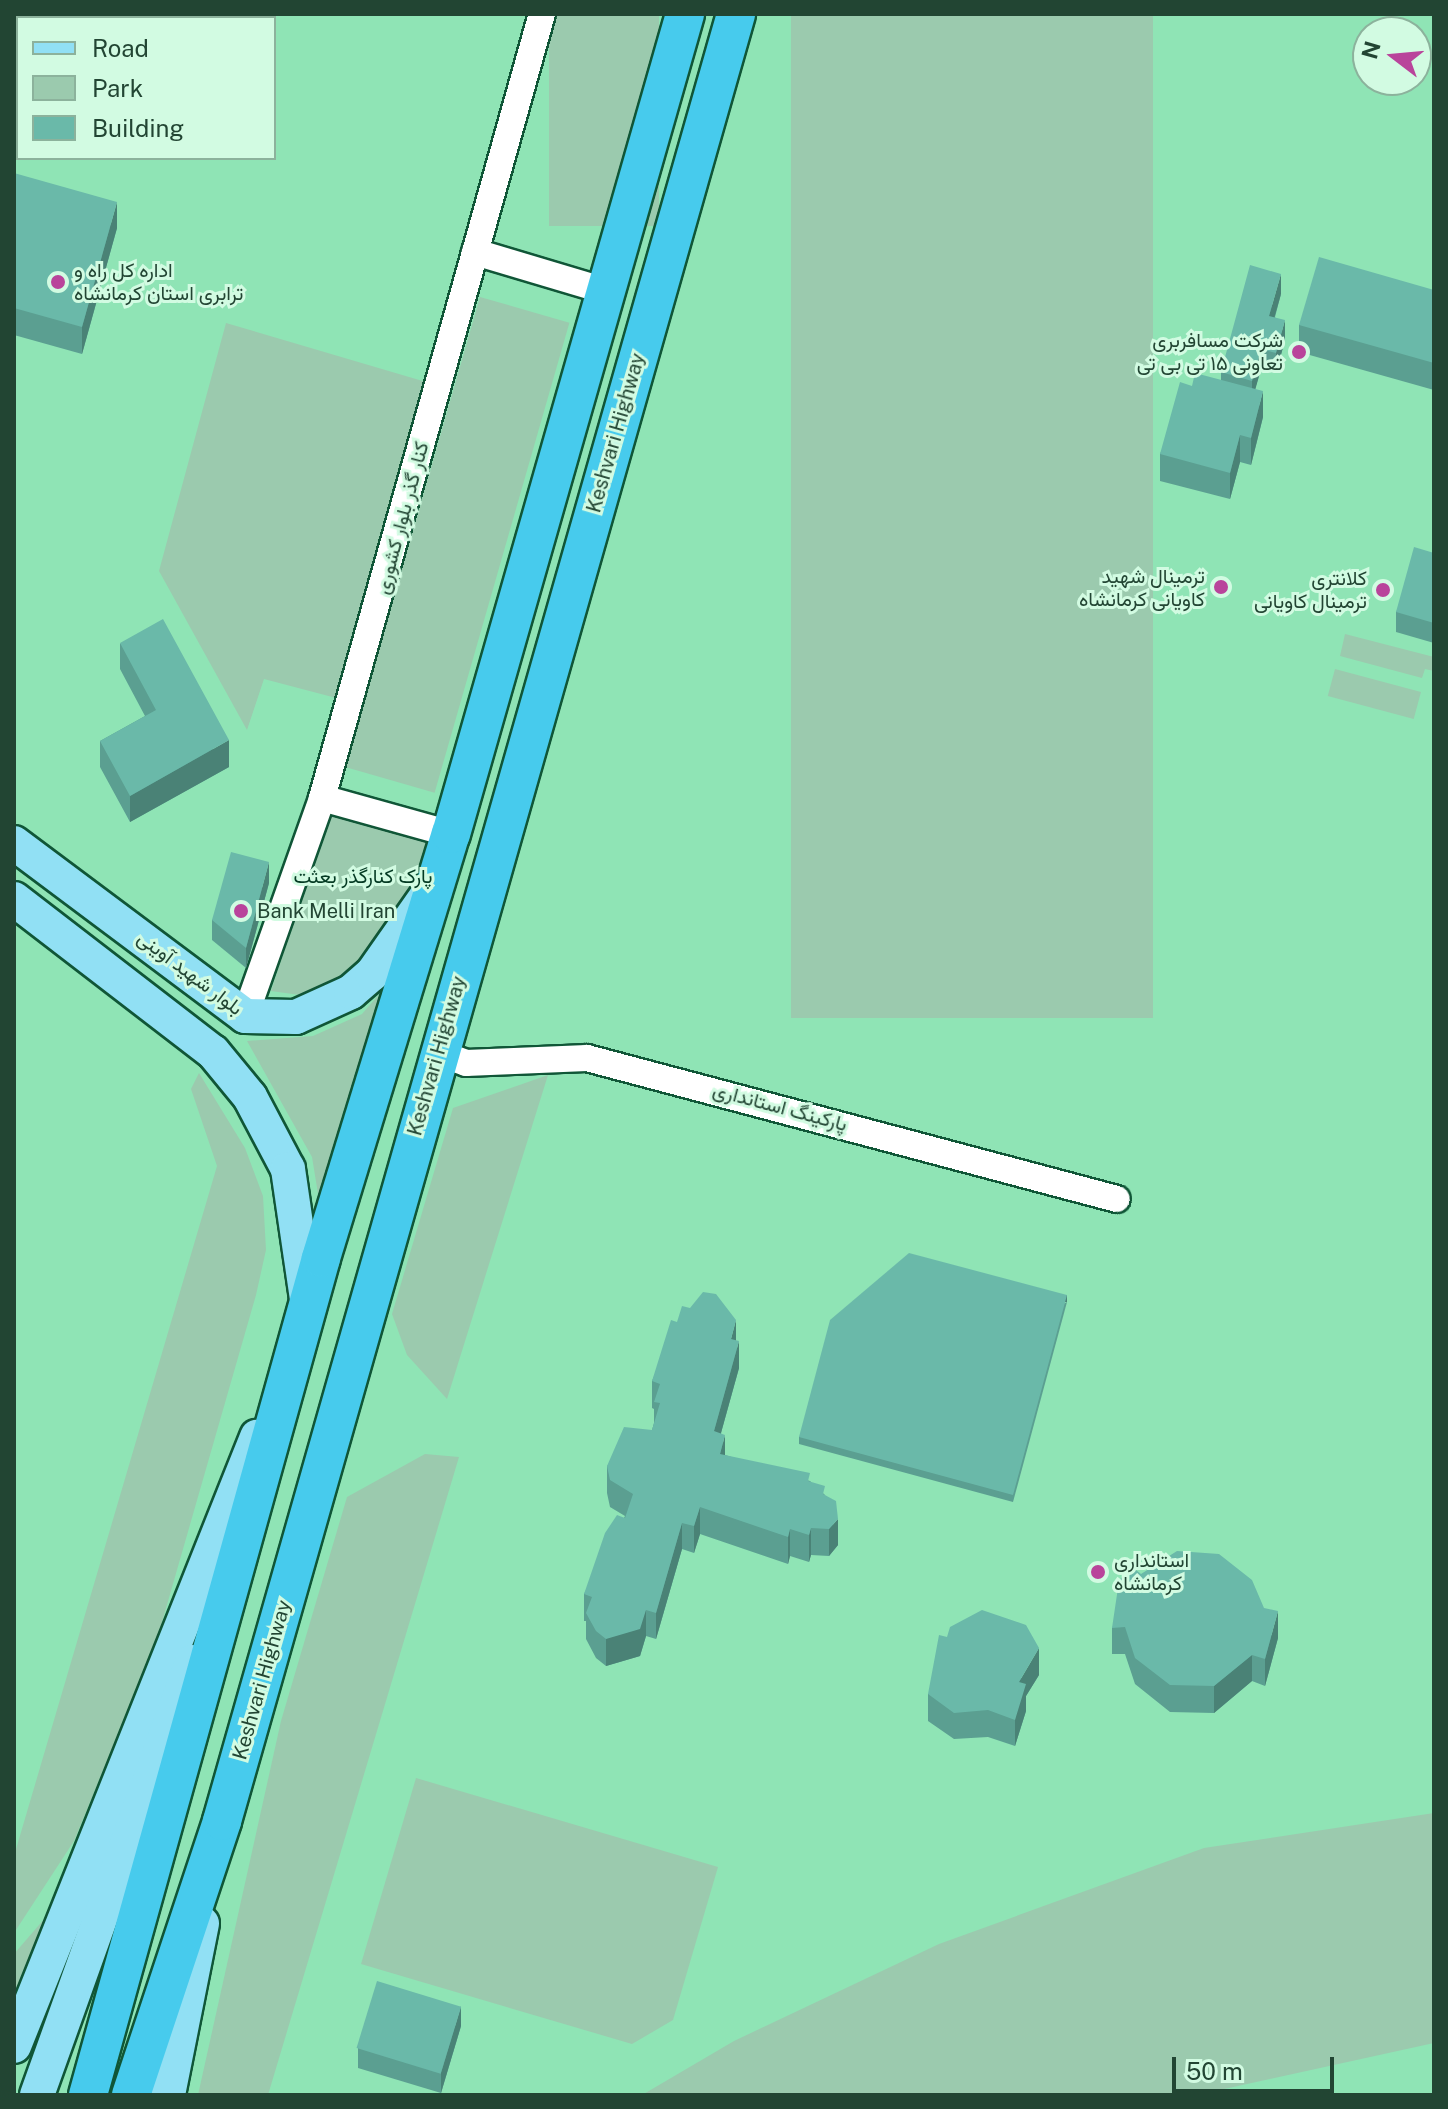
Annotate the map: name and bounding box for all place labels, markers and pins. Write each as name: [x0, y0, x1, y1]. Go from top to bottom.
place label: اداره کل راه و ترابری استان کرمانشاه: [74, 258, 243, 305]
marker: اداره کل راه و ترابری استان کرمانشاه: [49, 273, 67, 291]
place label: شرکت مسافربری تعاونی ۱۵ تی بی تی: [1137, 328, 1283, 375]
marker: شرکت مسافربری تعاونی ۱۵ تی بی تی: [1290, 343, 1308, 361]
place label: ترمینال شهید کاویانی کرمانشاه: [1079, 564, 1205, 611]
place label: کلانتری ترمینال کاویانی: [1254, 566, 1367, 613]
marker: ترمینال شهید کاویانی کرمانشاه: [1212, 578, 1230, 596]
marker: کلانتری ترمینال کاویانی: [1374, 581, 1392, 599]
place label: Bank Melli Iran: [257, 899, 395, 923]
marker: Bank Melli Iran: [232, 902, 250, 920]
place label: استانداری کرمانشاه: [1114, 1548, 1189, 1595]
marker: استانداری کرمانشاه: [1089, 1563, 1107, 1581]

